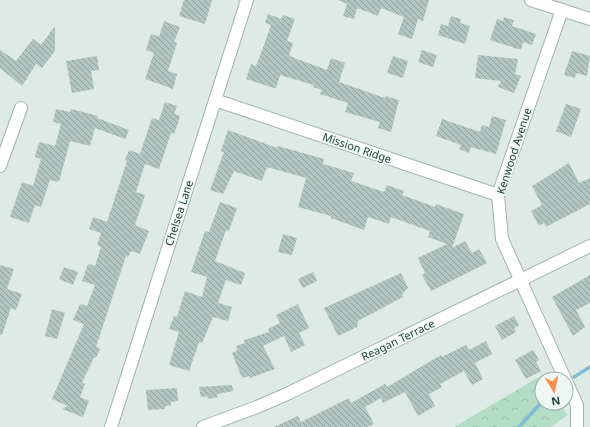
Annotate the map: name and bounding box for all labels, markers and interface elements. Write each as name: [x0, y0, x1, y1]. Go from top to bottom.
street label: Kenwood Avenue: [492, 106, 535, 196]
street label: Mission Ridge: [321, 129, 394, 166]
street label: Chelsea Lane: [161, 178, 196, 248]
street label: Reagan Terrace: [359, 315, 437, 364]
north arrow: [534, 371, 574, 411]
text: N: [550, 393, 562, 410]

